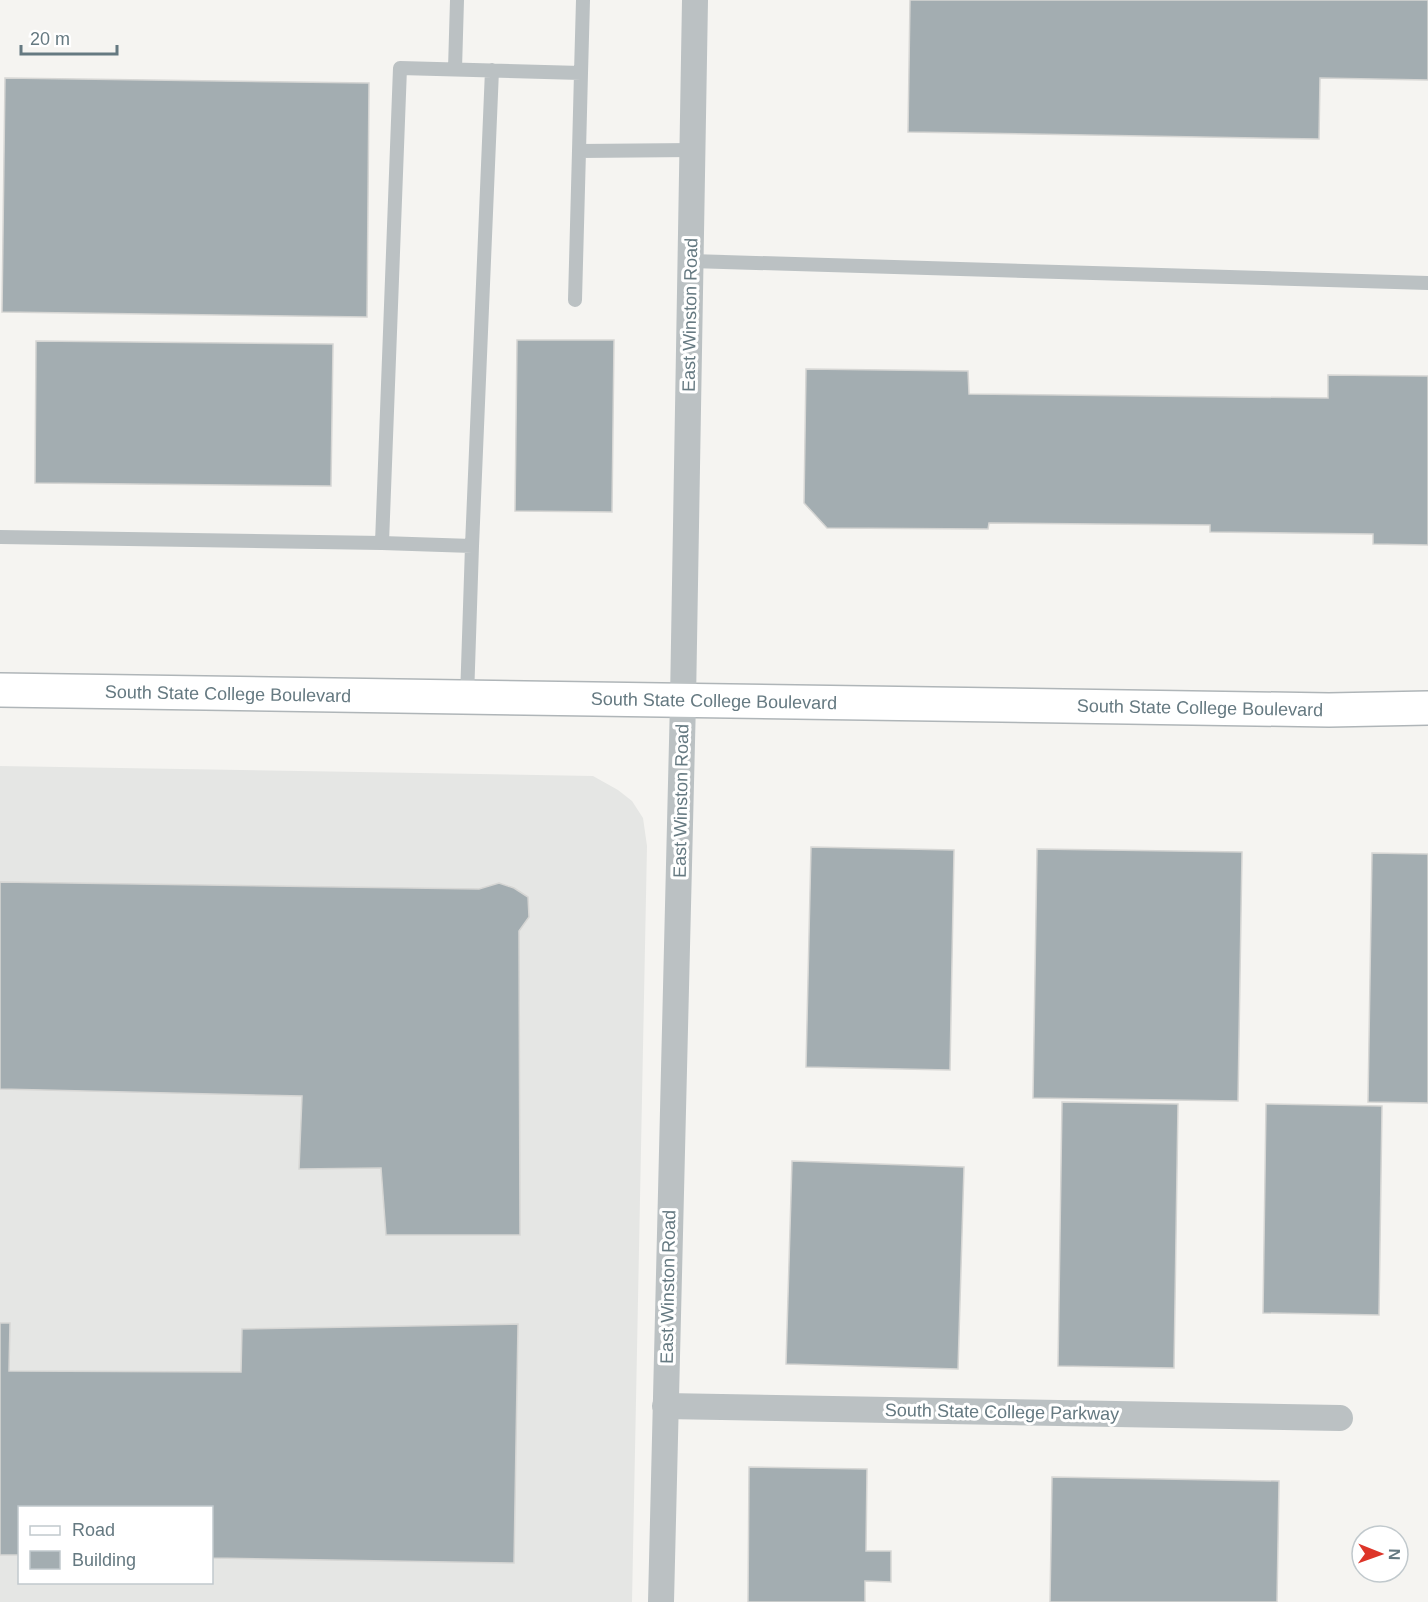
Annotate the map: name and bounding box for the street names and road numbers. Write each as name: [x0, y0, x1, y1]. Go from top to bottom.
street label: East Winston Road: [679, 238, 701, 392]
street label: South State College Boulevard: [105, 682, 351, 706]
street label: South State College Boulevard: [591, 689, 837, 713]
street label: South State College Boulevard: [1077, 696, 1323, 720]
street label: East Winston Road: [670, 724, 692, 878]
street label: East Winston Road: [657, 1210, 679, 1364]
street label: South State College Parkway: [885, 1400, 1119, 1424]

